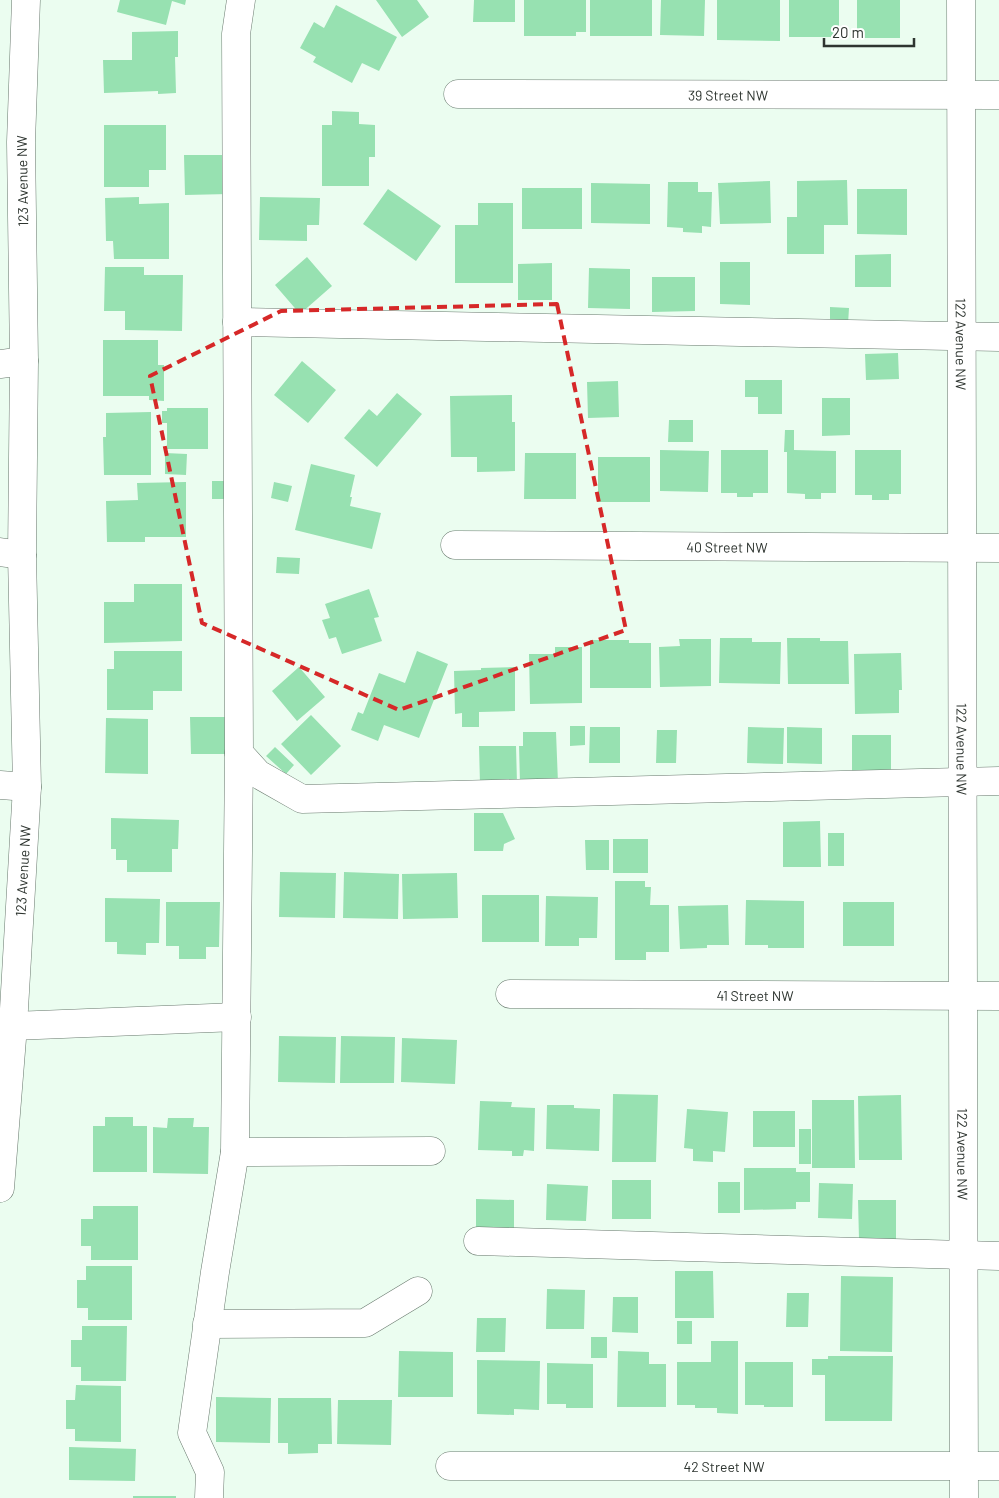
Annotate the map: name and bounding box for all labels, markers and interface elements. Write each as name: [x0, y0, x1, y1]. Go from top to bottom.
scale bar: [824, 15, 914, 47]
text: 20 m: [832, 23, 864, 41]
street label: 39 Street NW: [688, 86, 768, 103]
street label: 123 Avenue NW: [13, 135, 31, 227]
street label: 122 Avenue NW: [953, 298, 970, 390]
street label: 40 Street NW: [686, 538, 768, 555]
street label: 122 Avenue NW: [954, 703, 971, 795]
street label: 123 Avenue NW: [11, 825, 33, 917]
street label: 41 Street NW: [716, 986, 794, 1004]
street label: 122 Avenue NW: [955, 1108, 972, 1200]
street label: 42 Street NW: [684, 1458, 764, 1475]

